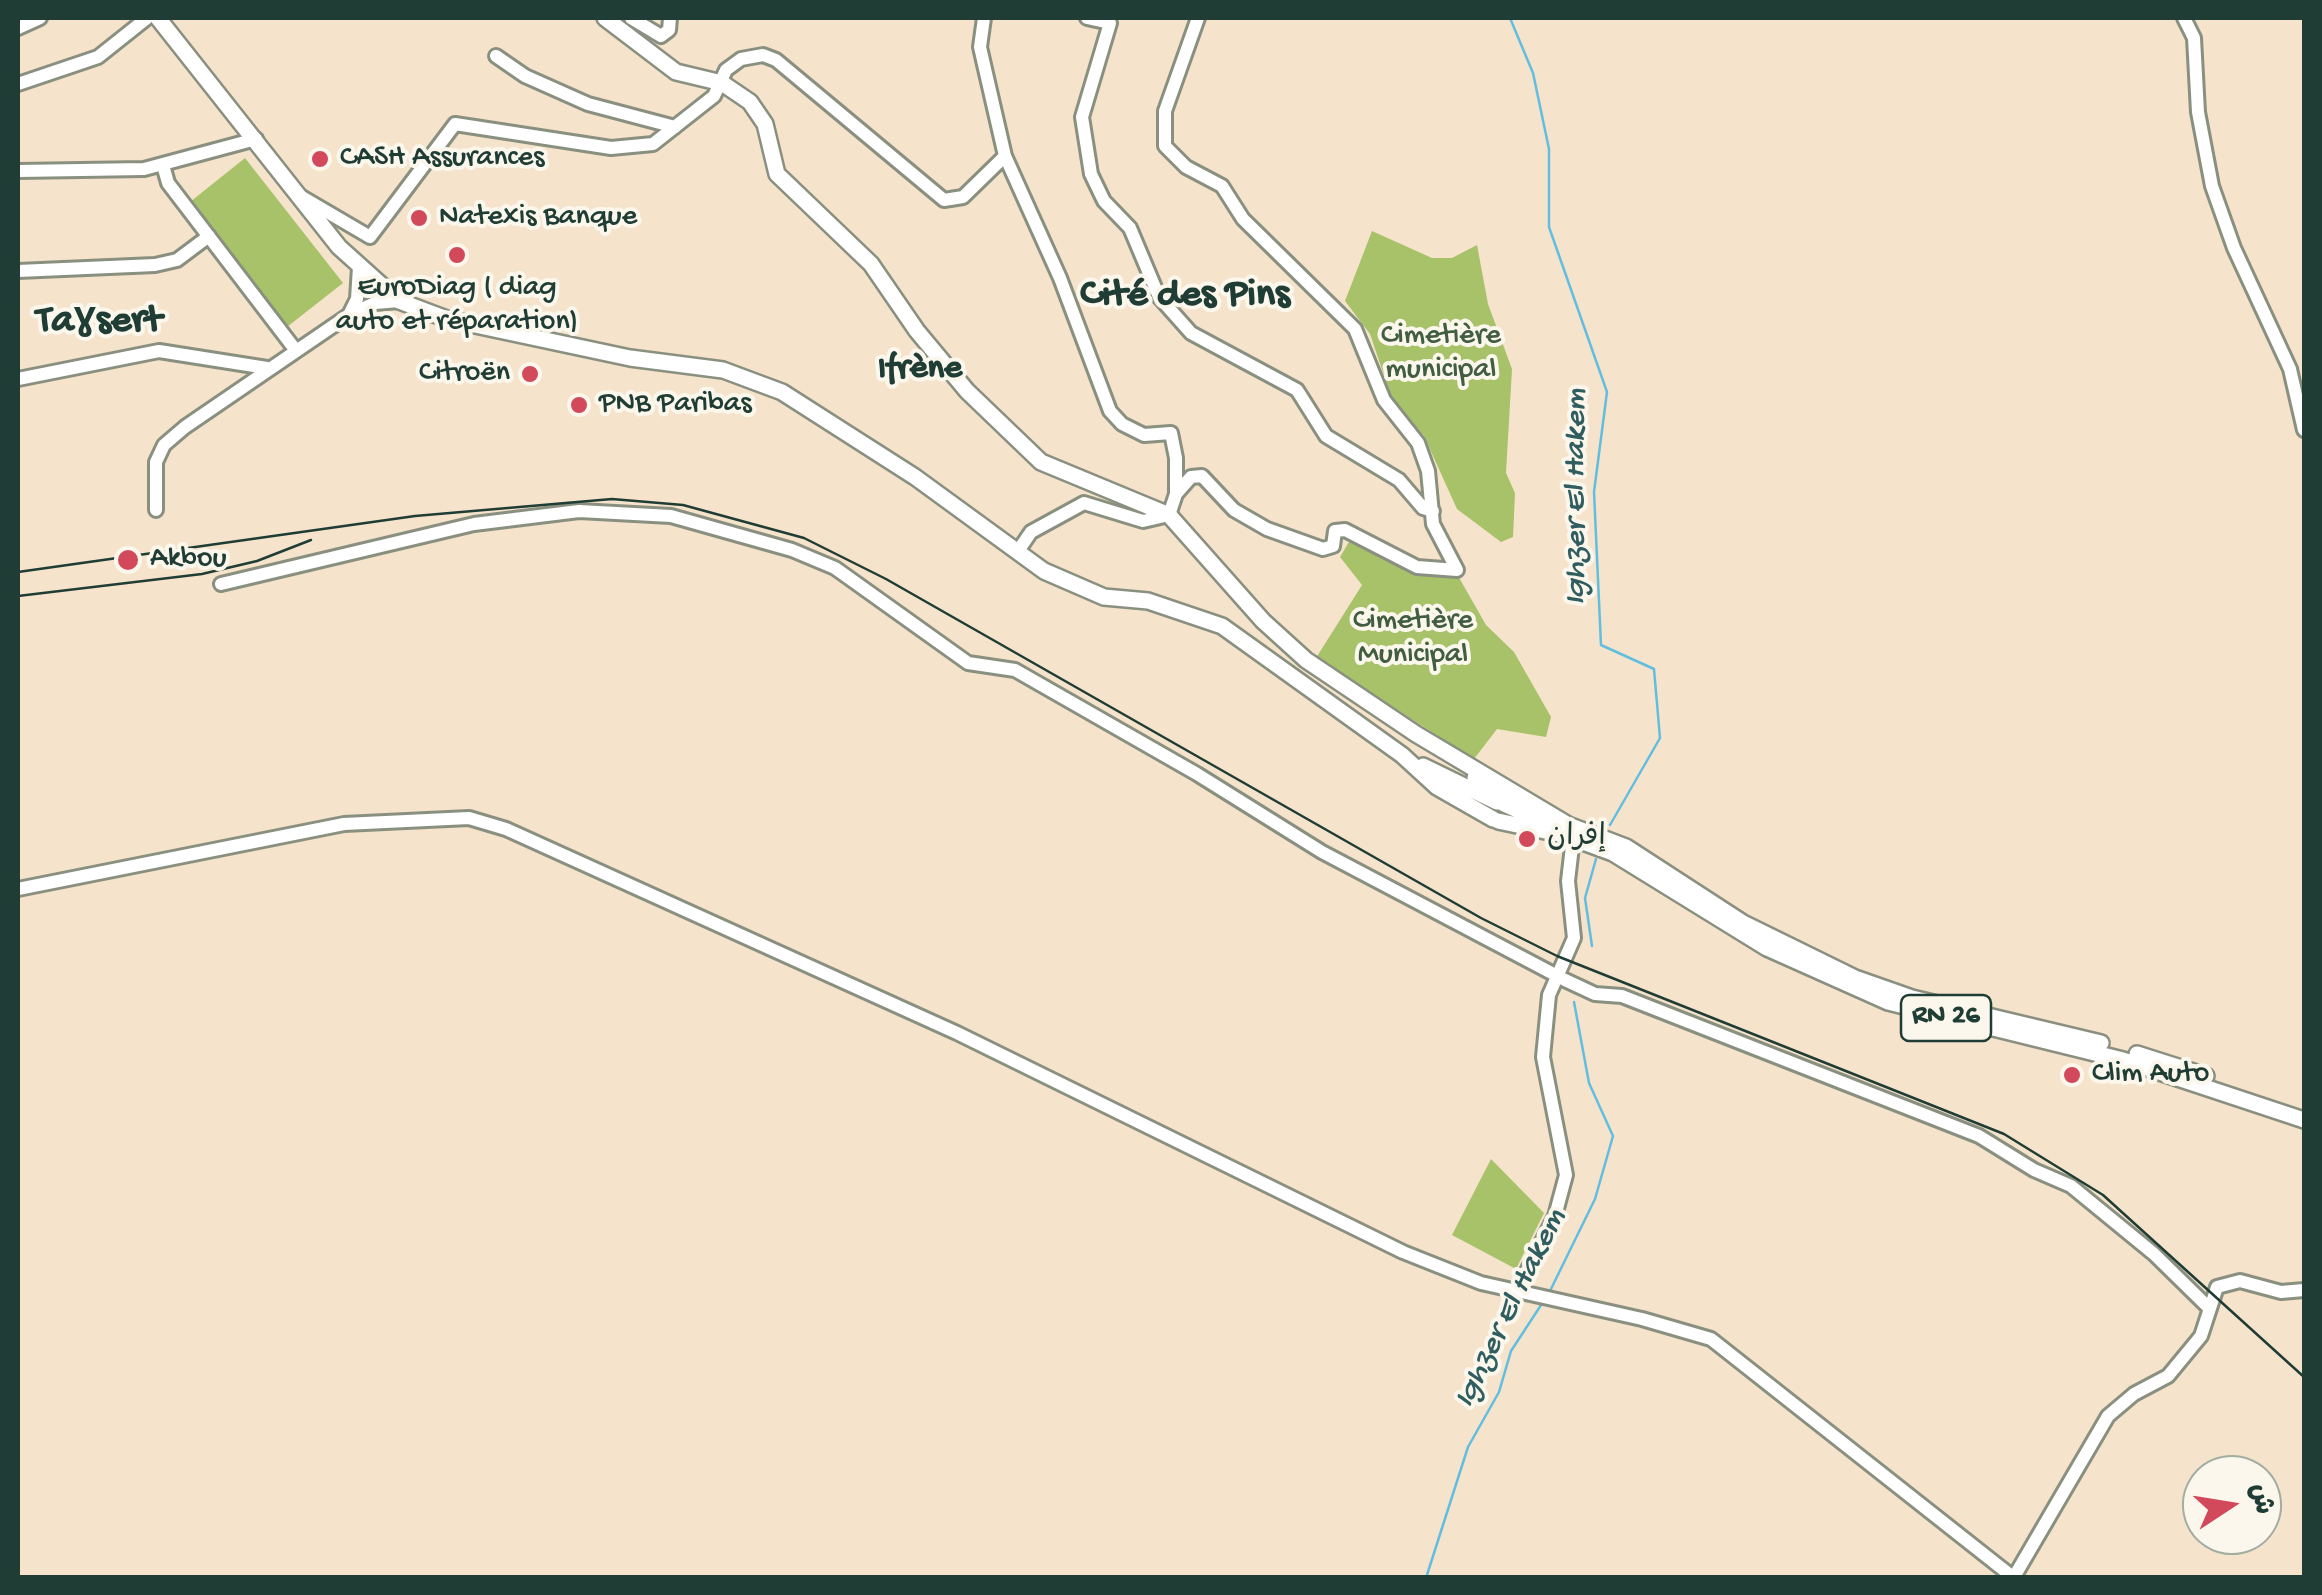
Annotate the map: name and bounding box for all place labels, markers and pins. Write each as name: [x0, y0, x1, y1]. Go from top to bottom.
place label: CASH Assurances: [340, 141, 544, 177]
marker: CASH Assurances: [309, 148, 331, 170]
place label: Natexis Banque: [439, 200, 637, 236]
marker: Natexis Banque: [408, 207, 430, 229]
marker: EuroDiag ( diag auto et réparation): [446, 244, 468, 266]
place label: EuroDiag ( diag auto et réparation): [336, 271, 578, 342]
place label: Citroën: [419, 356, 510, 392]
marker: Citroën: [519, 363, 541, 385]
place label: PNB Paribas: [599, 387, 751, 423]
marker: PNB Paribas: [568, 394, 590, 416]
place label: Akbou: [150, 542, 227, 578]
marker: Akbou: [115, 547, 141, 573]
place label: إفران: [1547, 821, 1606, 857]
marker: إفران: [1516, 828, 1538, 850]
place label: Clim Auto: [2092, 1057, 2209, 1093]
marker: Clim Auto: [2061, 1064, 2083, 1086]

